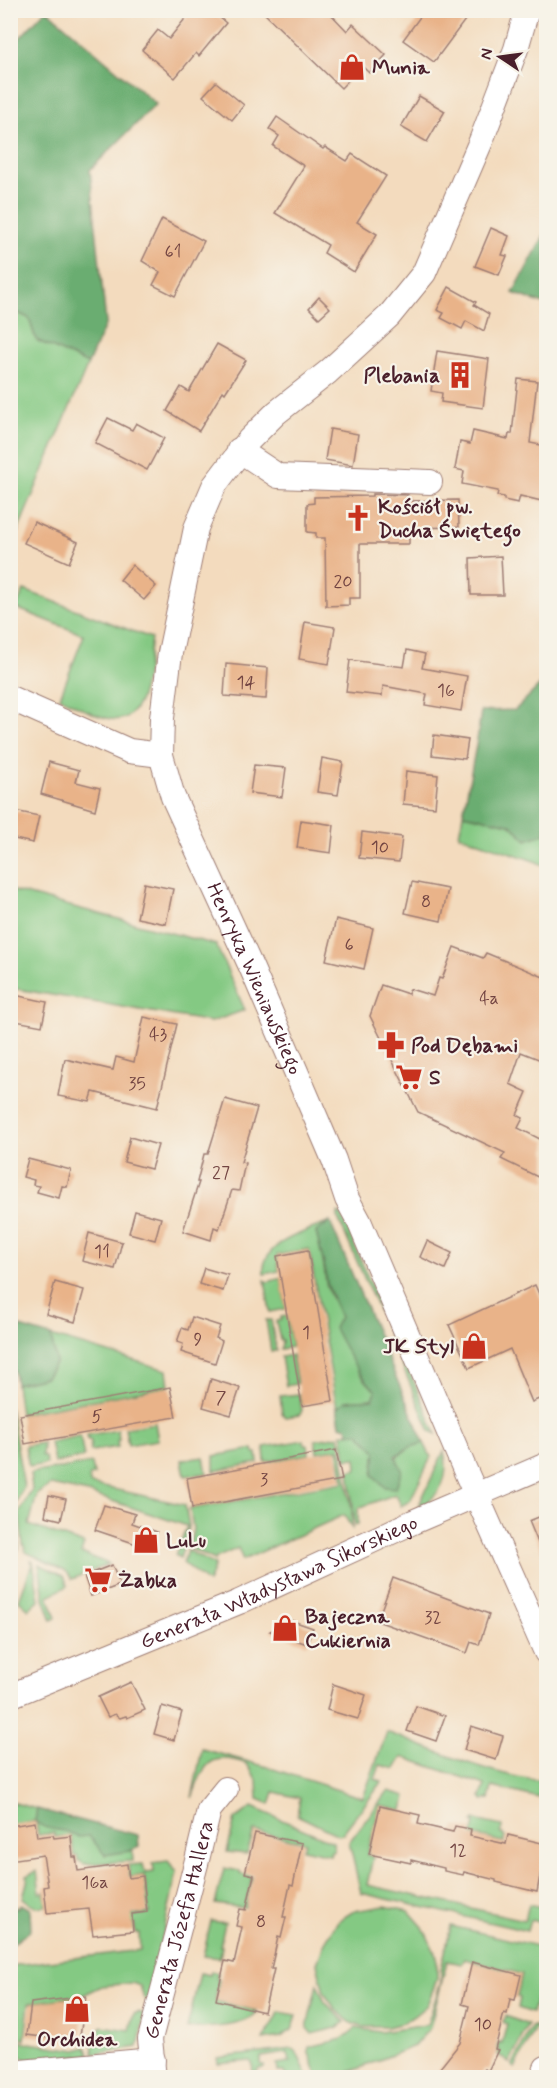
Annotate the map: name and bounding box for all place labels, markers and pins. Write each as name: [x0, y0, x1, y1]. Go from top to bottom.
shop icon: Munia: [337, 52, 367, 82]
place label: Munia: [372, 54, 431, 82]
building icon: Plebania: [445, 360, 475, 390]
place label: Plebania: [363, 362, 440, 390]
place label: Kościół pw. Ducha Świętego: [378, 493, 521, 547]
church icon: Kościół pw. Ducha Świętego: [343, 503, 373, 533]
pharmacy icon: Pod Dębami: [376, 1030, 406, 1060]
place label: Pod Dębami: [411, 1032, 518, 1060]
supermarket icon: S: [394, 1062, 424, 1092]
place label: S: [429, 1064, 441, 1092]
shop icon: JK Styl: [459, 1331, 489, 1361]
place label: JK Styl: [383, 1333, 454, 1361]
shop icon: LuLu: [131, 1525, 161, 1555]
place label: LuLu: [166, 1527, 206, 1555]
supermarket icon: Żabka: [83, 1565, 113, 1595]
place label: Żabka: [118, 1567, 177, 1595]
place label: Bajeczna Cukiernia: [305, 1603, 391, 1655]
shop icon: Bajeczna Cukiernia: [270, 1613, 300, 1643]
shop icon: Orchidea: [62, 1994, 92, 2024]
place label: Orchidea: [37, 2026, 118, 2054]

